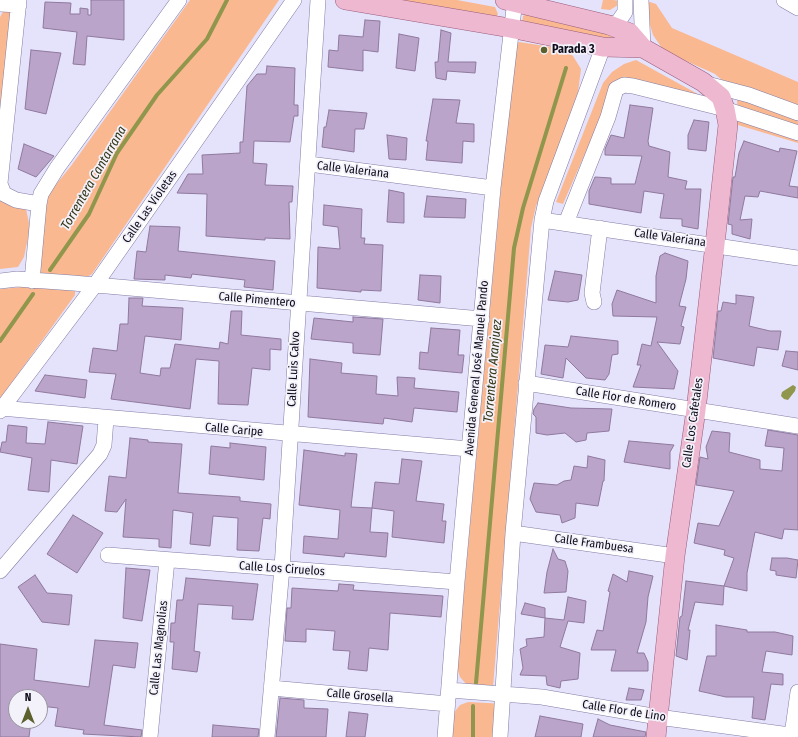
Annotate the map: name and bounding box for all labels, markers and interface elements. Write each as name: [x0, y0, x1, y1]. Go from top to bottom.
place label: Parada 3: [552, 43, 595, 57]
marker: Parada 3: [539, 45, 549, 55]
water label: Torrentera Cantarrana: [58, 123, 130, 233]
street label: Calle Valeriana: [316, 158, 390, 182]
street label: Calle Las Violetas: [120, 168, 180, 246]
street label: Calle Valeriana: [633, 226, 707, 250]
street label: Avenida General José Manuel Pando: [462, 280, 492, 456]
street label: Calle Pimentero: [218, 289, 296, 311]
water label: Torrentera Aranjuez: [481, 319, 505, 423]
street label: Calle Luis Calvo: [285, 331, 303, 407]
street label: Calle Los Cafetales: [680, 377, 706, 469]
street label: Calle Flor de Romero: [575, 384, 677, 414]
street label: Calle Caripe: [204, 420, 264, 440]
street label: Calle Frambuesa: [553, 531, 635, 557]
street label: Calle Los Ciruelos: [239, 559, 325, 579]
street label: Calle Las Magnolias: [147, 600, 171, 696]
street label: Calle Grosella: [326, 686, 394, 706]
north arrow: [8, 689, 48, 729]
text: N: [25, 691, 31, 704]
street label: Calle Flor de Lino: [581, 697, 667, 725]

